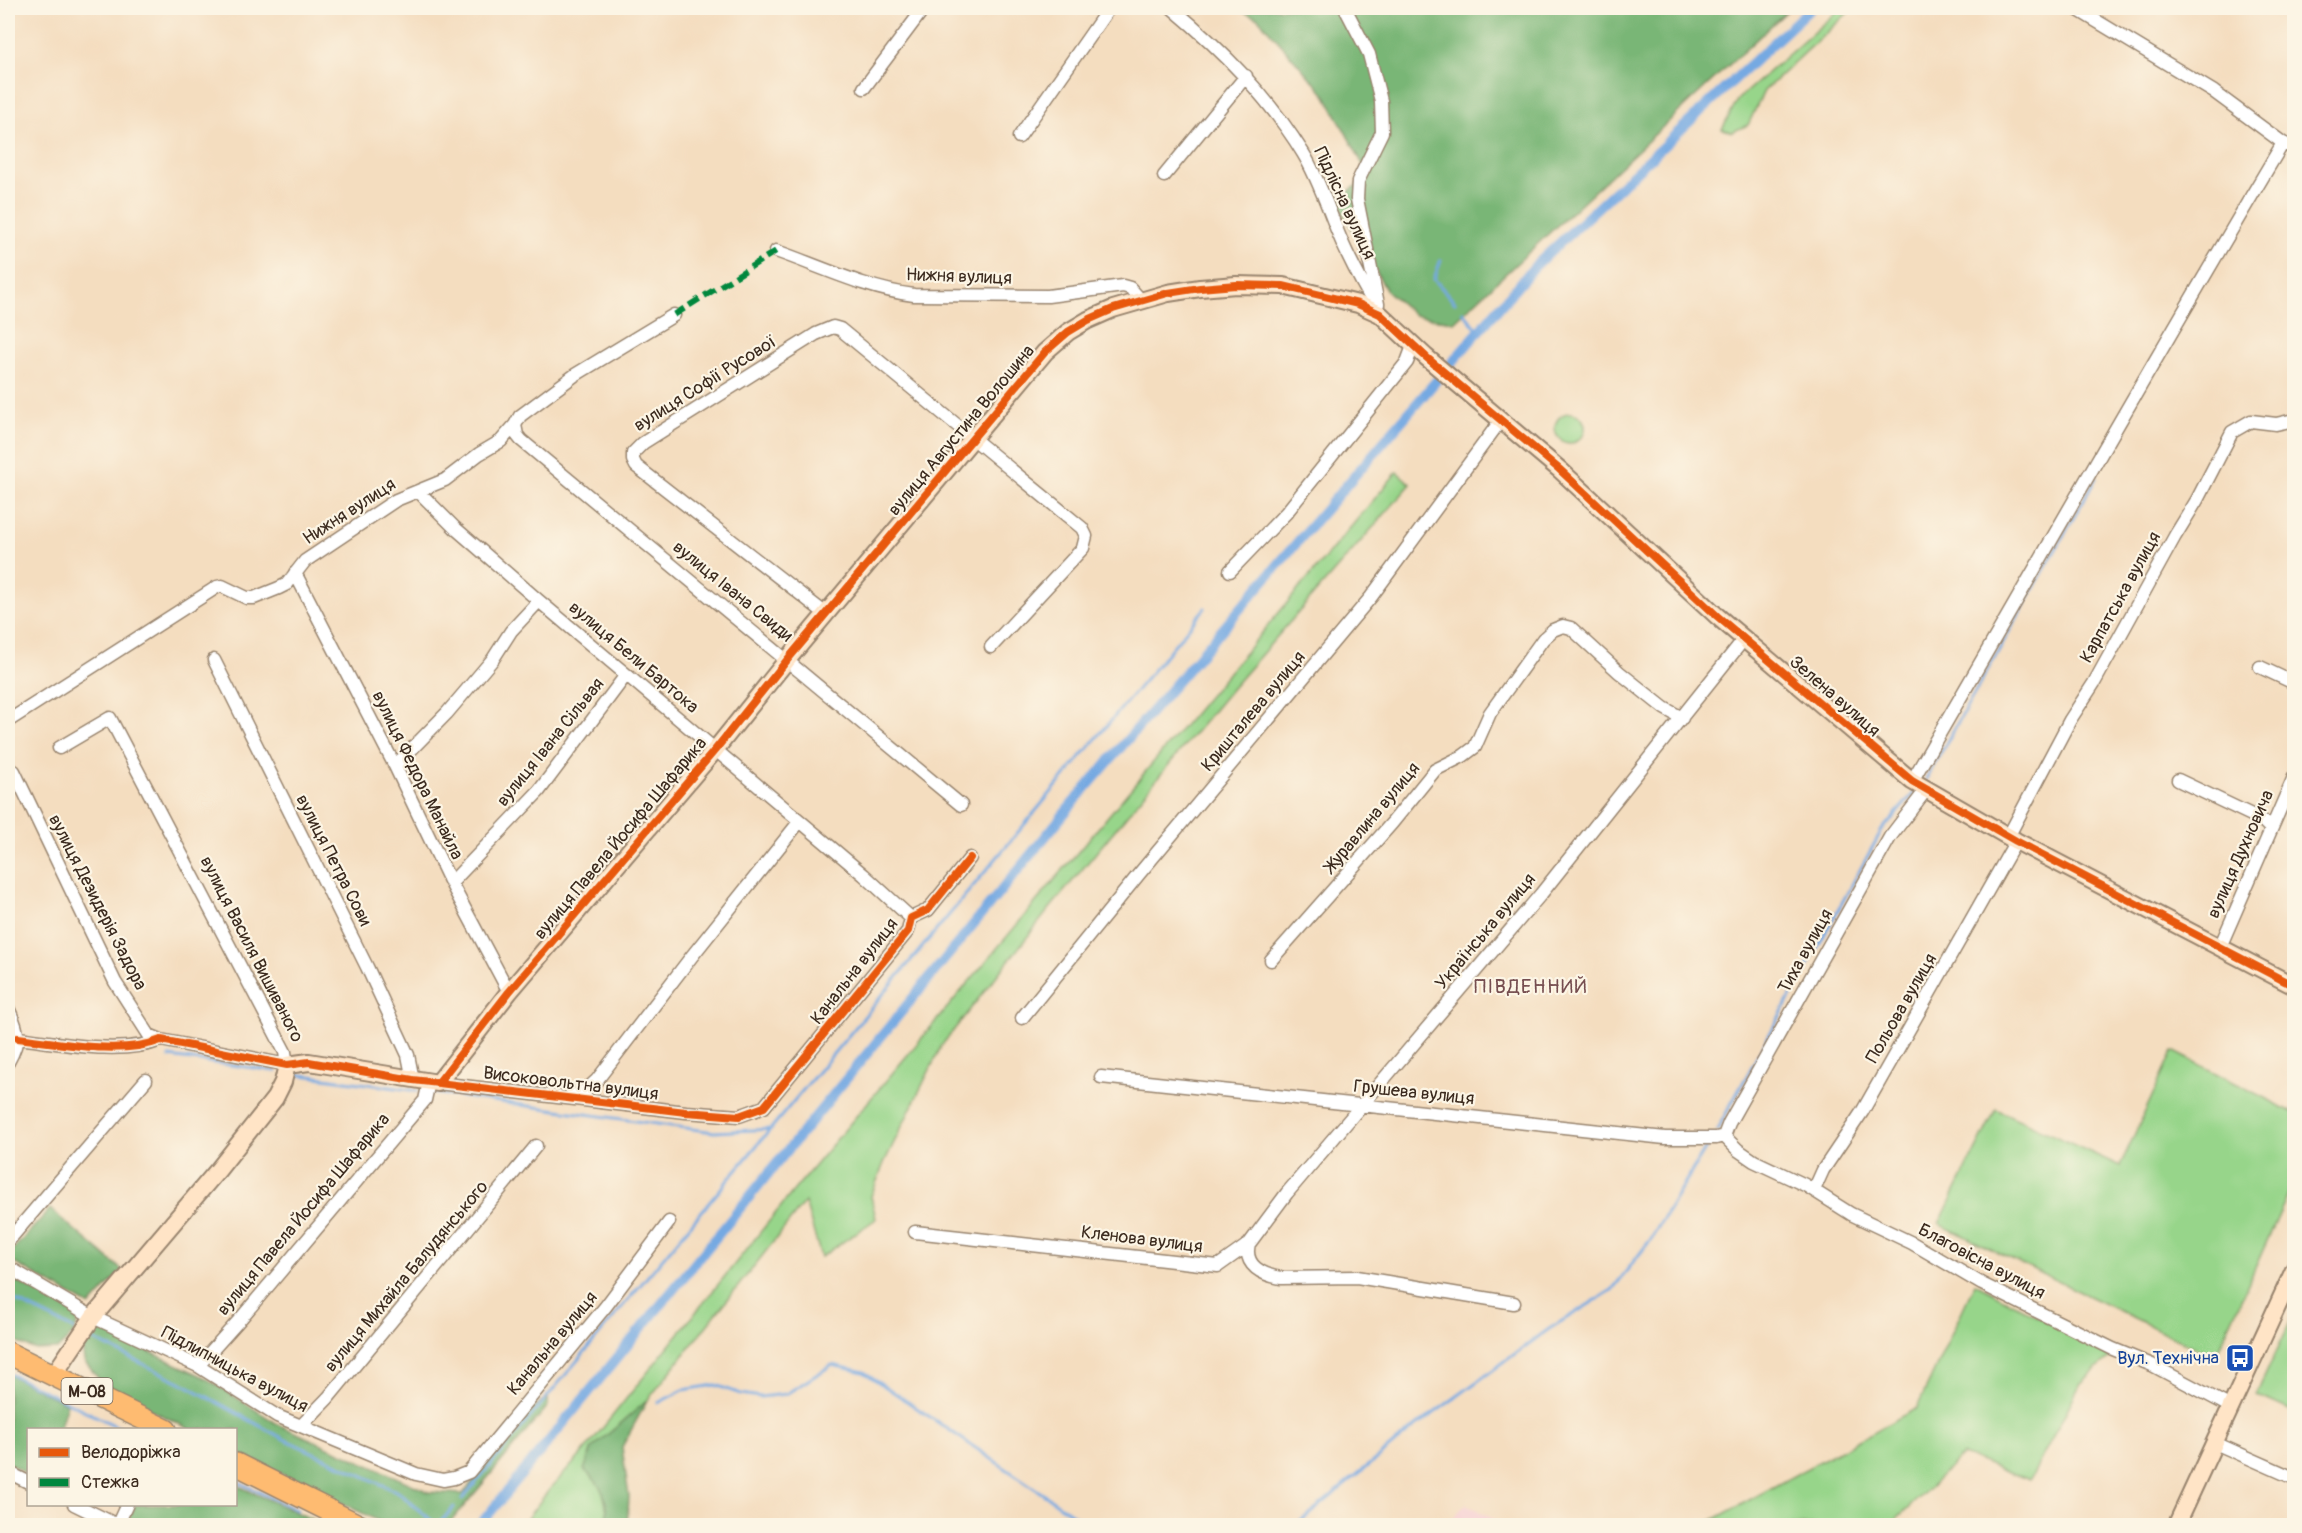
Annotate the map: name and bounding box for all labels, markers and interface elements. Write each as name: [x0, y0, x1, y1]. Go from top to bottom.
street label: Підлісна вулиця: [1308, 143, 1381, 263]
street label: Нижня вулиця: [906, 263, 1012, 290]
street label: вулиця Софії Русової: [629, 330, 781, 437]
street label: вулиця Августина Волошина: [883, 340, 1040, 521]
street label: Нижня вулиця: [299, 473, 400, 550]
street label: Карпатська вулиця: [2075, 528, 2166, 667]
street label: вулиця Івана Свиди: [668, 536, 797, 647]
street label: вулиця Бели Бартока: [564, 596, 703, 718]
street label: Кришталева вулиця: [1196, 646, 1310, 776]
street label: Зелена вулиця: [1784, 651, 1885, 742]
street label: вулиця Івана Сільвая: [491, 673, 609, 811]
street label: вулиця Федора Манайла: [367, 687, 468, 863]
street label: вулиця Павела Йосифа Шафарика: [529, 732, 712, 944]
street label: Журавлина вулиця: [1318, 758, 1425, 879]
street label: вулиця Духновича: [2202, 786, 2279, 922]
street label: вулиця Петра Сови: [290, 791, 377, 930]
street label: вулиця Дезидерія Задора: [43, 810, 152, 994]
street label: вулиця Василя Вишиваного: [195, 852, 309, 1046]
street label: Українська вулиця: [1430, 868, 1541, 994]
street label: Тиха вулиця: [1773, 905, 1838, 998]
street label: Канальна вулиця: [806, 913, 903, 1029]
street label: Польова вулиця: [1861, 949, 1942, 1067]
district label: ПІВДЕННИЙ: [1474, 974, 1588, 999]
street label: Високовольтна вулиця: [482, 1061, 660, 1106]
street label: Грушева вулиця: [1352, 1075, 1475, 1110]
street label: вулиця Павела Йосифа Шафарика: [212, 1108, 395, 1320]
street label: вулиця Михайла Балудянського: [319, 1176, 494, 1377]
street label: Благовісна вулиця: [1914, 1218, 2049, 1305]
street label: Кленова вулиця: [1080, 1221, 1204, 1258]
street label: Канальна вулиця: [502, 1287, 603, 1400]
street label: Підлипницька вулиця: [157, 1321, 312, 1418]
bus stop icon: Вул. Технічна: [2224, 1342, 2256, 1374]
place label: Вул. Технічна: [2117, 1347, 2219, 1370]
road number: М-08: [62, 1378, 112, 1404]
legend: [27, 1428, 237, 1506]
text: Велодоріжка: [81, 1441, 181, 1464]
text: Стежка: [81, 1471, 139, 1494]

